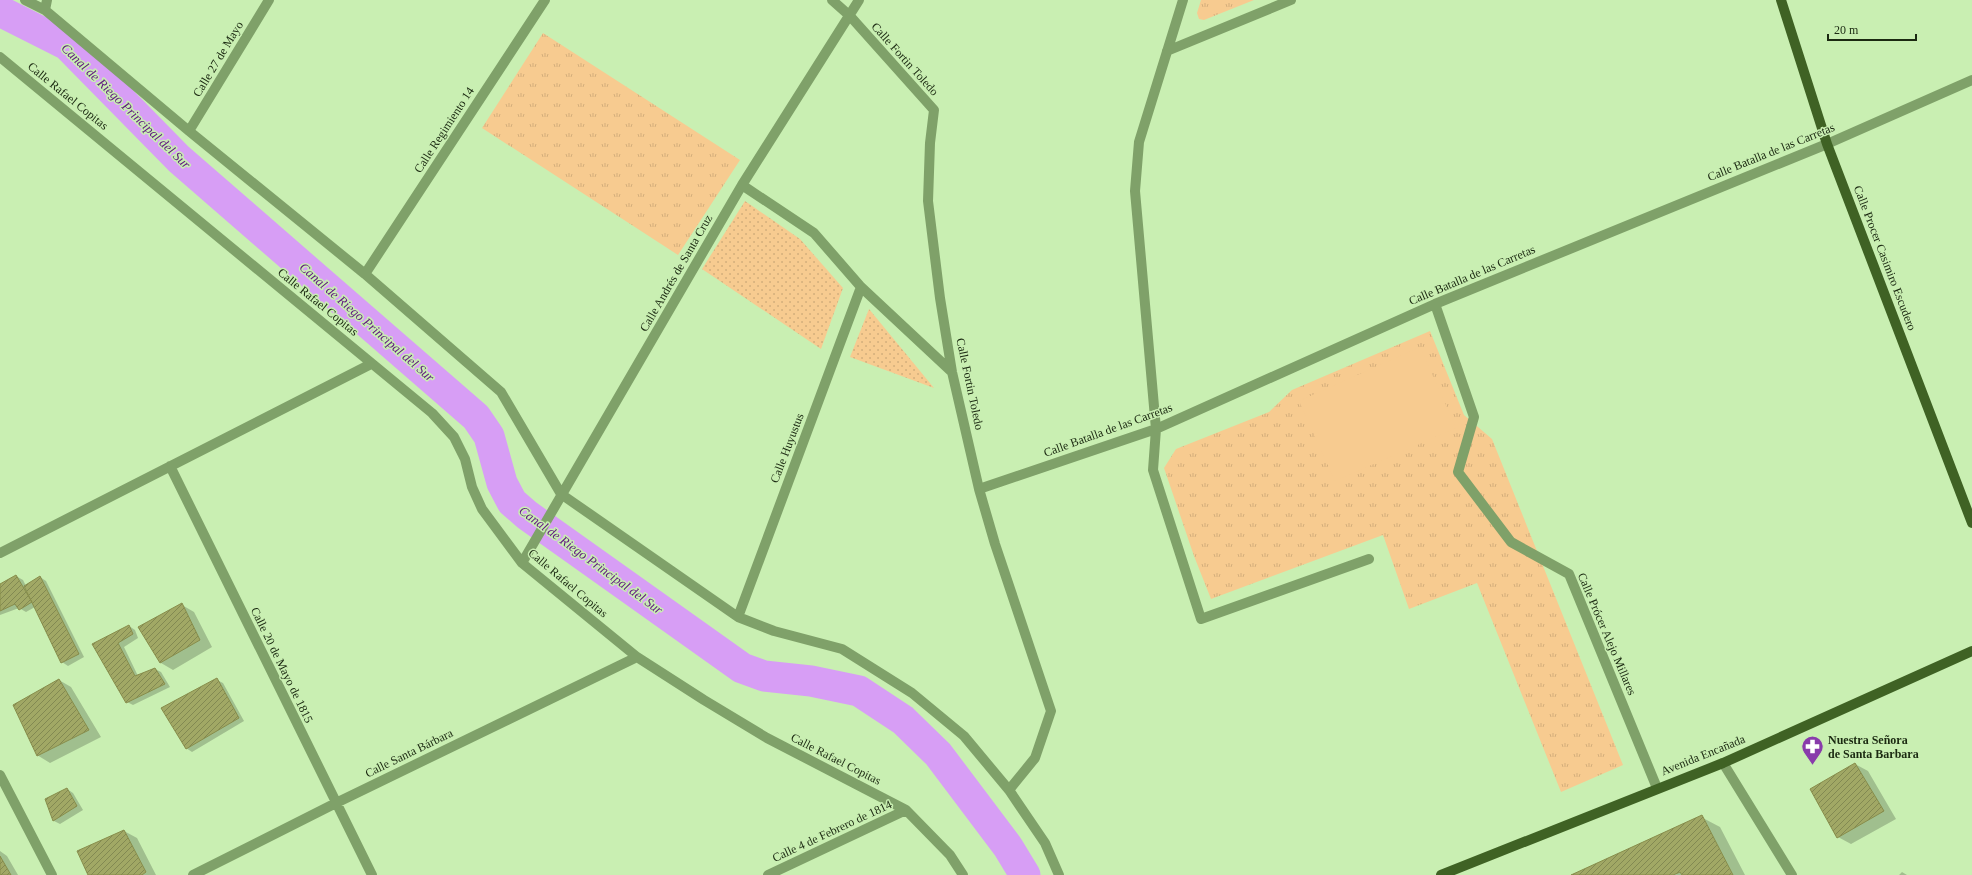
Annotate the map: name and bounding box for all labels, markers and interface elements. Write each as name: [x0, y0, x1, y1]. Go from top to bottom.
scale bar: [1828, 16, 1916, 42]
street label: Calle 27 de Mayo: [190, 19, 246, 99]
street label: Calle Fortin Toledo: [868, 20, 942, 98]
text: 20 m: [1834, 23, 1859, 37]
water label: Canal de Riego Principal del Sur: [58, 40, 194, 172]
street label: Calle Rafael Copitas: [25, 59, 111, 133]
street label: Calle Regimiento 14: [411, 85, 477, 175]
street label: Calle Batalla de las Carretas: [1705, 120, 1837, 184]
street label: Calle Procer Casimiro Escudero: [1851, 183, 1919, 333]
street label: Calle Andrés de Santa Cruz: [637, 212, 715, 334]
street label: Calle Batalla de las Carretas: [1407, 242, 1538, 308]
water label: Canal de Riego Principal del Sur: [297, 259, 438, 385]
street label: Calle Rafael Copitas: [275, 265, 361, 339]
street label: Calle Fortin Toledo: [953, 337, 987, 431]
street label: Calle Batalla de las Carretas: [1042, 400, 1175, 460]
street label: Calle Huyustus: [767, 411, 807, 485]
water label: Canal de Riego Principal del Sur: [516, 503, 666, 618]
street label: Calle Rafael Copitas: [525, 546, 611, 620]
street label: Calle Prócer Alejo Millares: [1575, 571, 1639, 698]
street label: Calle 20 de Mayo de 1815: [248, 605, 316, 725]
street label: Calle Santa Bárbara: [363, 725, 456, 780]
street label: Calle Rafael Copitas: [789, 730, 884, 788]
street label: Avenida Encañada: [1659, 732, 1748, 778]
place label: Nuestra Señora de Santa Barbara: [1828, 733, 1919, 761]
pharmacy icon: Nuestra Señora de Santa Barbara: [1800, 734, 1826, 767]
street label: Calle 4 de Febrero de 1814: [770, 797, 894, 865]

